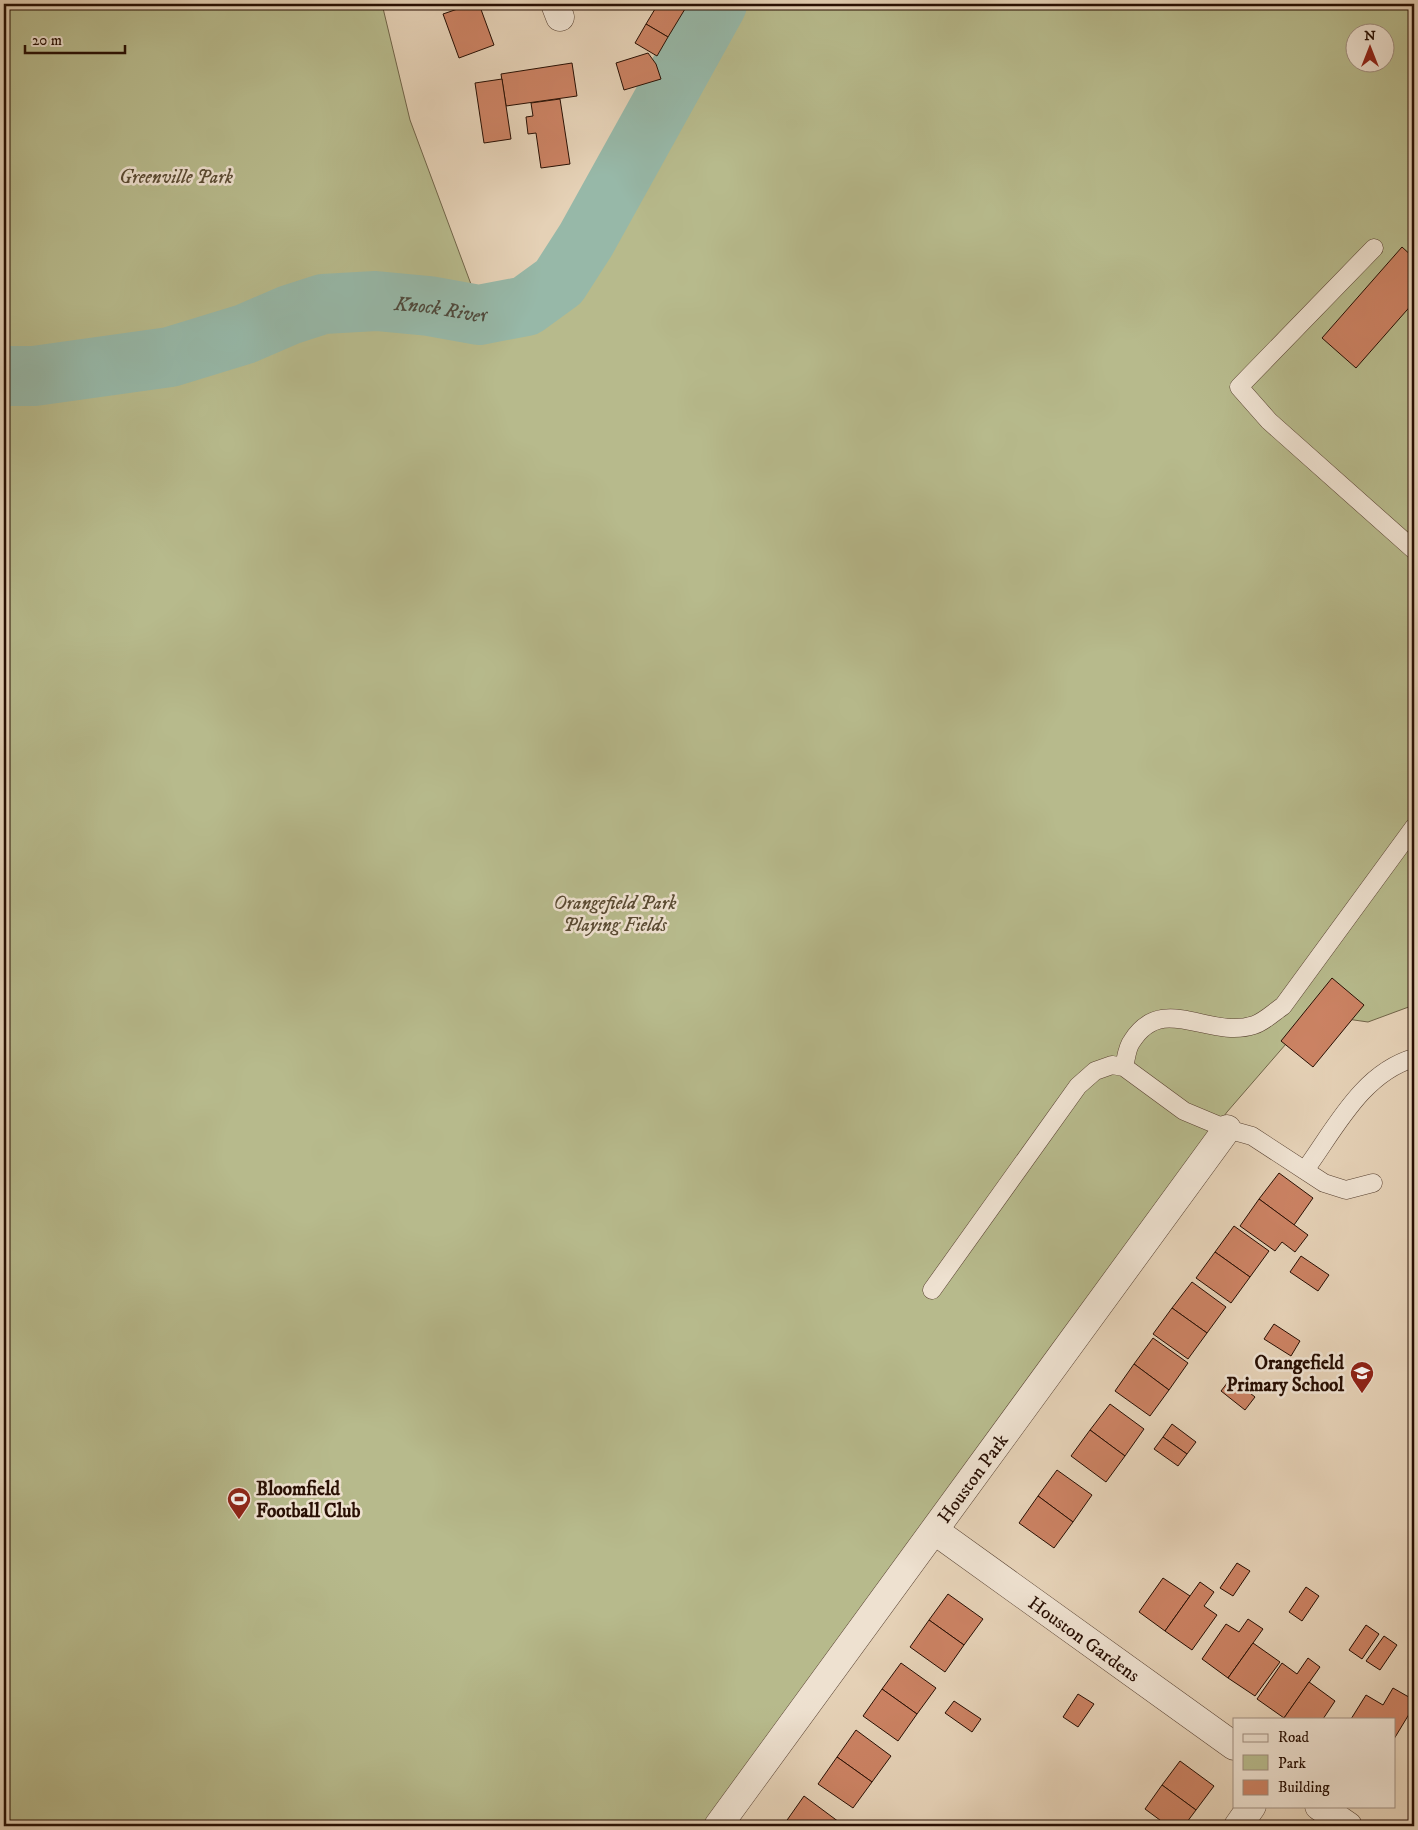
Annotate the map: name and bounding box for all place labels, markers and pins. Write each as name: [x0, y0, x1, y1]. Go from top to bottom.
place label: Orangefield Primary School: [1226, 1352, 1345, 1397]
school or university icon: Orangefield Primary School: [1349, 1360, 1375, 1394]
place label: Bloomfield Football Club: [256, 1478, 360, 1523]
sports icon: Bloomfield Football Club: [226, 1486, 252, 1520]

